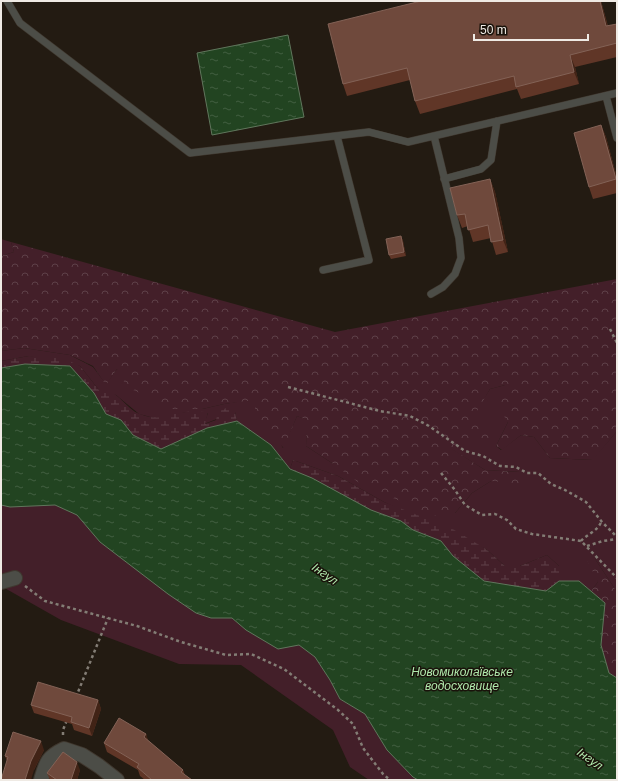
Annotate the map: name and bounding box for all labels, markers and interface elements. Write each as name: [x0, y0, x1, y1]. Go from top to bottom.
scale bar: [474, 16, 588, 42]
text: 50 m: [480, 23, 507, 37]
water label: Інгул: [309, 560, 341, 588]
water label: Новомиколаївське водосховище: [411, 665, 513, 693]
water label: Інгул: [574, 745, 606, 773]

